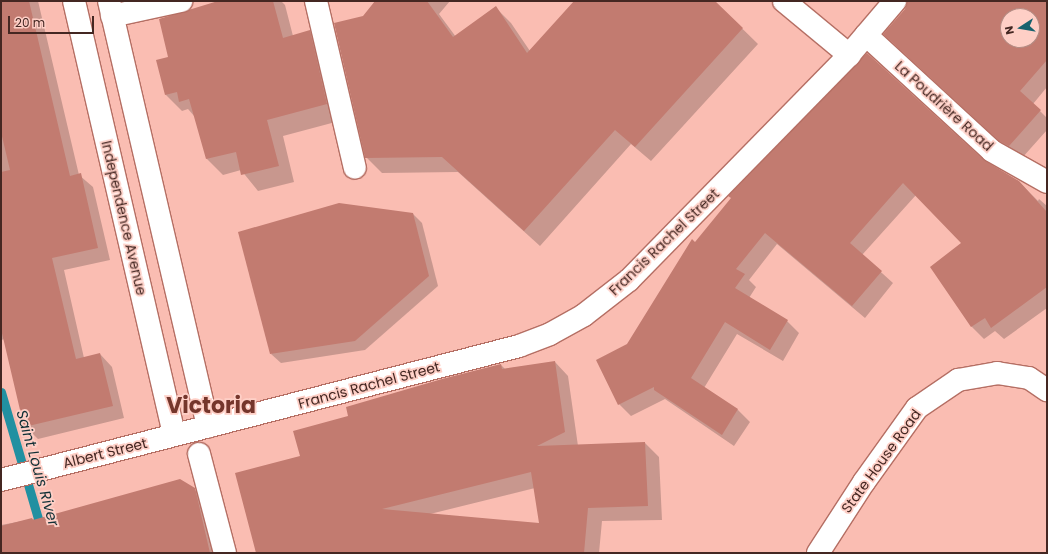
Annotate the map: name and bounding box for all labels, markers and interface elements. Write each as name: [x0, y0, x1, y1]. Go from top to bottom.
scale bar: [10, 8, 96, 34]
north arrow: [1000, 8, 1040, 48]
text: 20 m: [15, 14, 45, 31]
text: N: [1001, 25, 1018, 36]
street label: La Poudrière Road: [892, 58, 996, 154]
street label: Independence Avenue: [98, 139, 150, 297]
street label: Francis Rachel Street: [606, 185, 722, 299]
street label: Francis Rachel Street: [296, 358, 442, 412]
district label: Victoria: [166, 393, 256, 419]
street label: State House Road: [838, 406, 924, 516]
water label: Saint Louis River: [13, 408, 63, 528]
street label: Albert Street: [61, 434, 149, 472]

